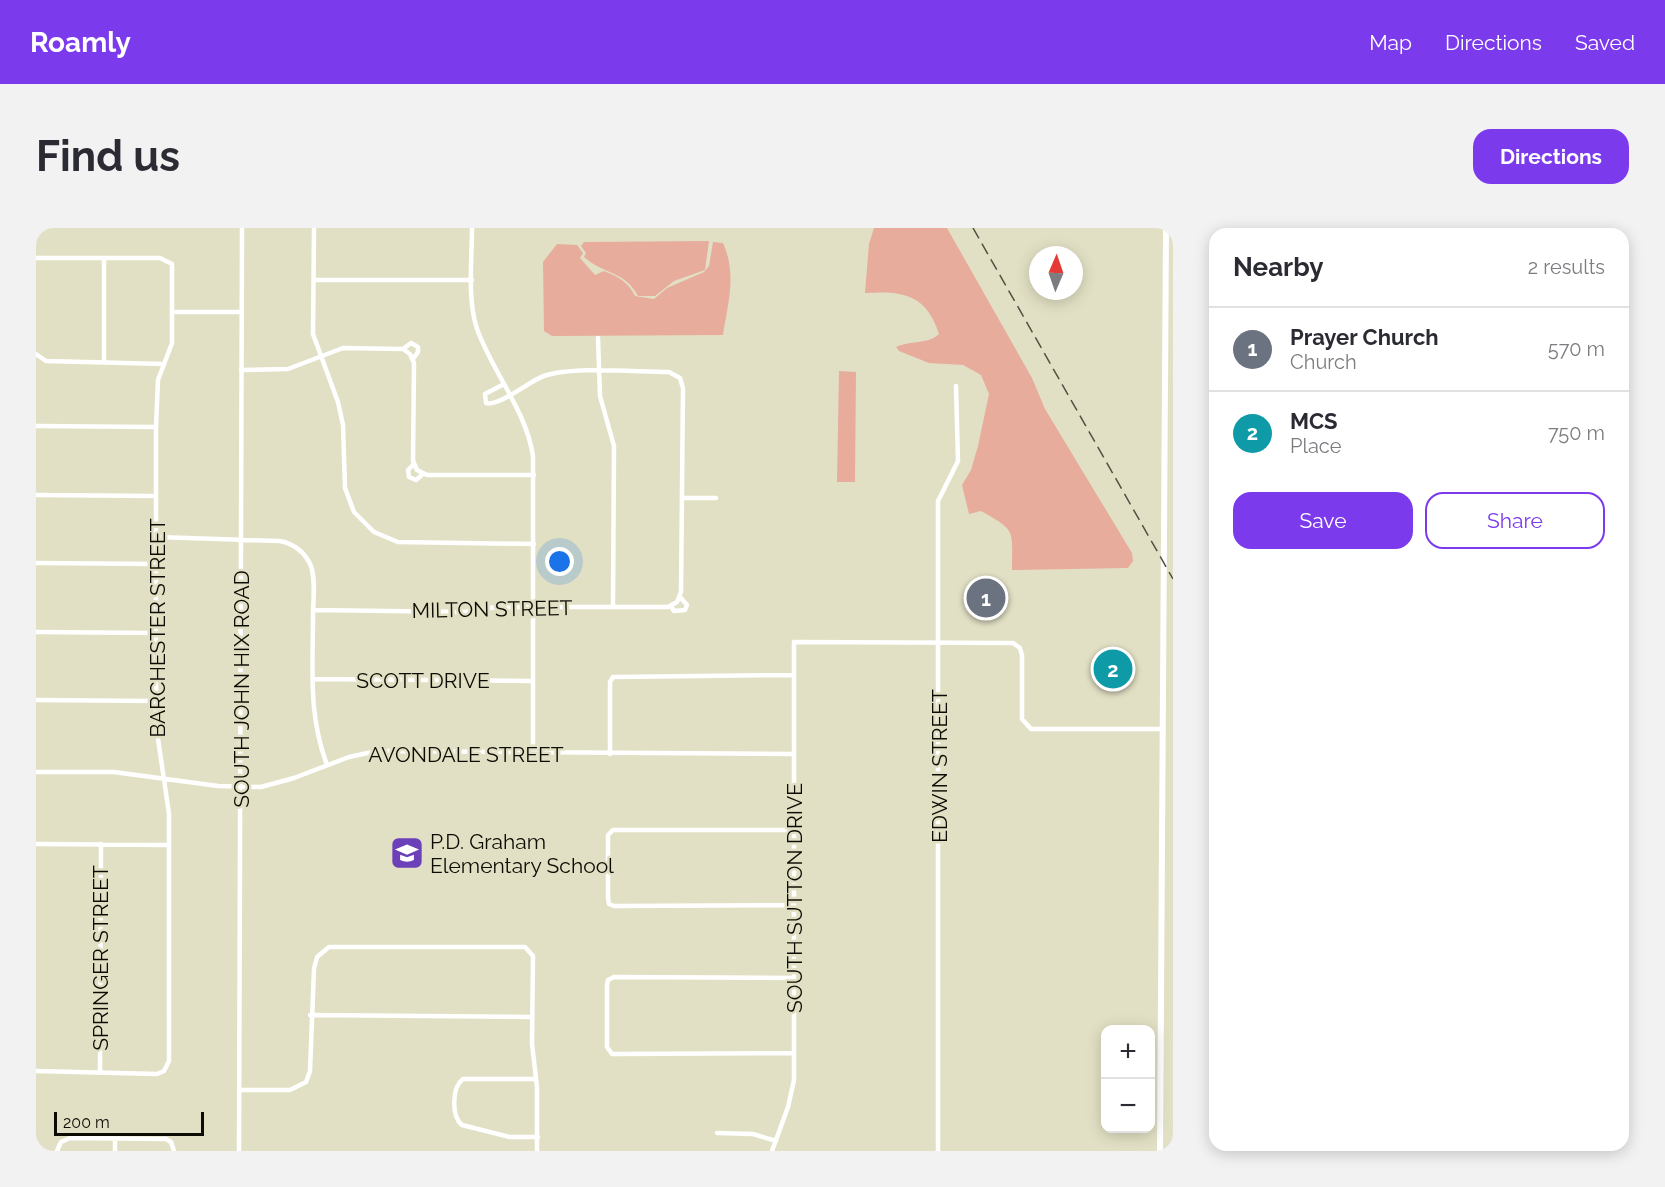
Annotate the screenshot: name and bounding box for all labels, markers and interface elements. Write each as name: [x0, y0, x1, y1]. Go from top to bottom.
text: Roamly: [30, 26, 131, 59]
text: Map: [1369, 30, 1412, 55]
text: Directions: [1445, 30, 1542, 55]
text: Saved: [1575, 30, 1635, 55]
button: Directions: [1473, 129, 1629, 184]
text: Find us: [36, 132, 180, 181]
north arrow: [1029, 246, 1083, 300]
text: Nearby: [1233, 252, 1323, 282]
text: 2 results: [1528, 255, 1605, 279]
text: Prayer Church: [1290, 324, 1439, 350]
text: 1: [1248, 337, 1257, 361]
text: 570 m: [1548, 337, 1605, 361]
text: Church: [1290, 350, 1357, 374]
text: MCS: [1290, 408, 1338, 434]
text: 2: [1247, 421, 1258, 445]
text: 750 m: [1548, 421, 1605, 445]
text: Place: [1290, 434, 1341, 458]
button: Save: [1233, 492, 1413, 549]
button: Share: [1425, 492, 1605, 549]
street label: BARCHESTER STREET: [145, 518, 170, 738]
your location: [545, 547, 574, 576]
street label: SOUTH JOHN HIX ROAD: [229, 570, 254, 808]
pin: 1: [966, 576, 1006, 620]
street label: MILTON STREET: [411, 595, 573, 623]
pin: 2: [1094, 646, 1132, 692]
street label: SCOTT DRIVE: [356, 668, 490, 693]
street label: EDWIN STREET: [927, 689, 952, 843]
street label: AVONDALE STREET: [368, 742, 564, 767]
street label: SOUTH SUTTON DRIVE: [782, 783, 807, 1013]
place label: P.D. Graham Elementary School: [430, 829, 614, 878]
school or university icon: P.D. Graham Elementary School: [389, 835, 425, 871]
street label: SPRINGER STREET: [88, 865, 113, 1051]
map controls: [1101, 1025, 1155, 1133]
button: +: [1101, 1025, 1155, 1079]
button: −: [1101, 1079, 1155, 1133]
scale bar: [54, 1109, 204, 1136]
text: 200 m: [63, 1113, 110, 1132]

